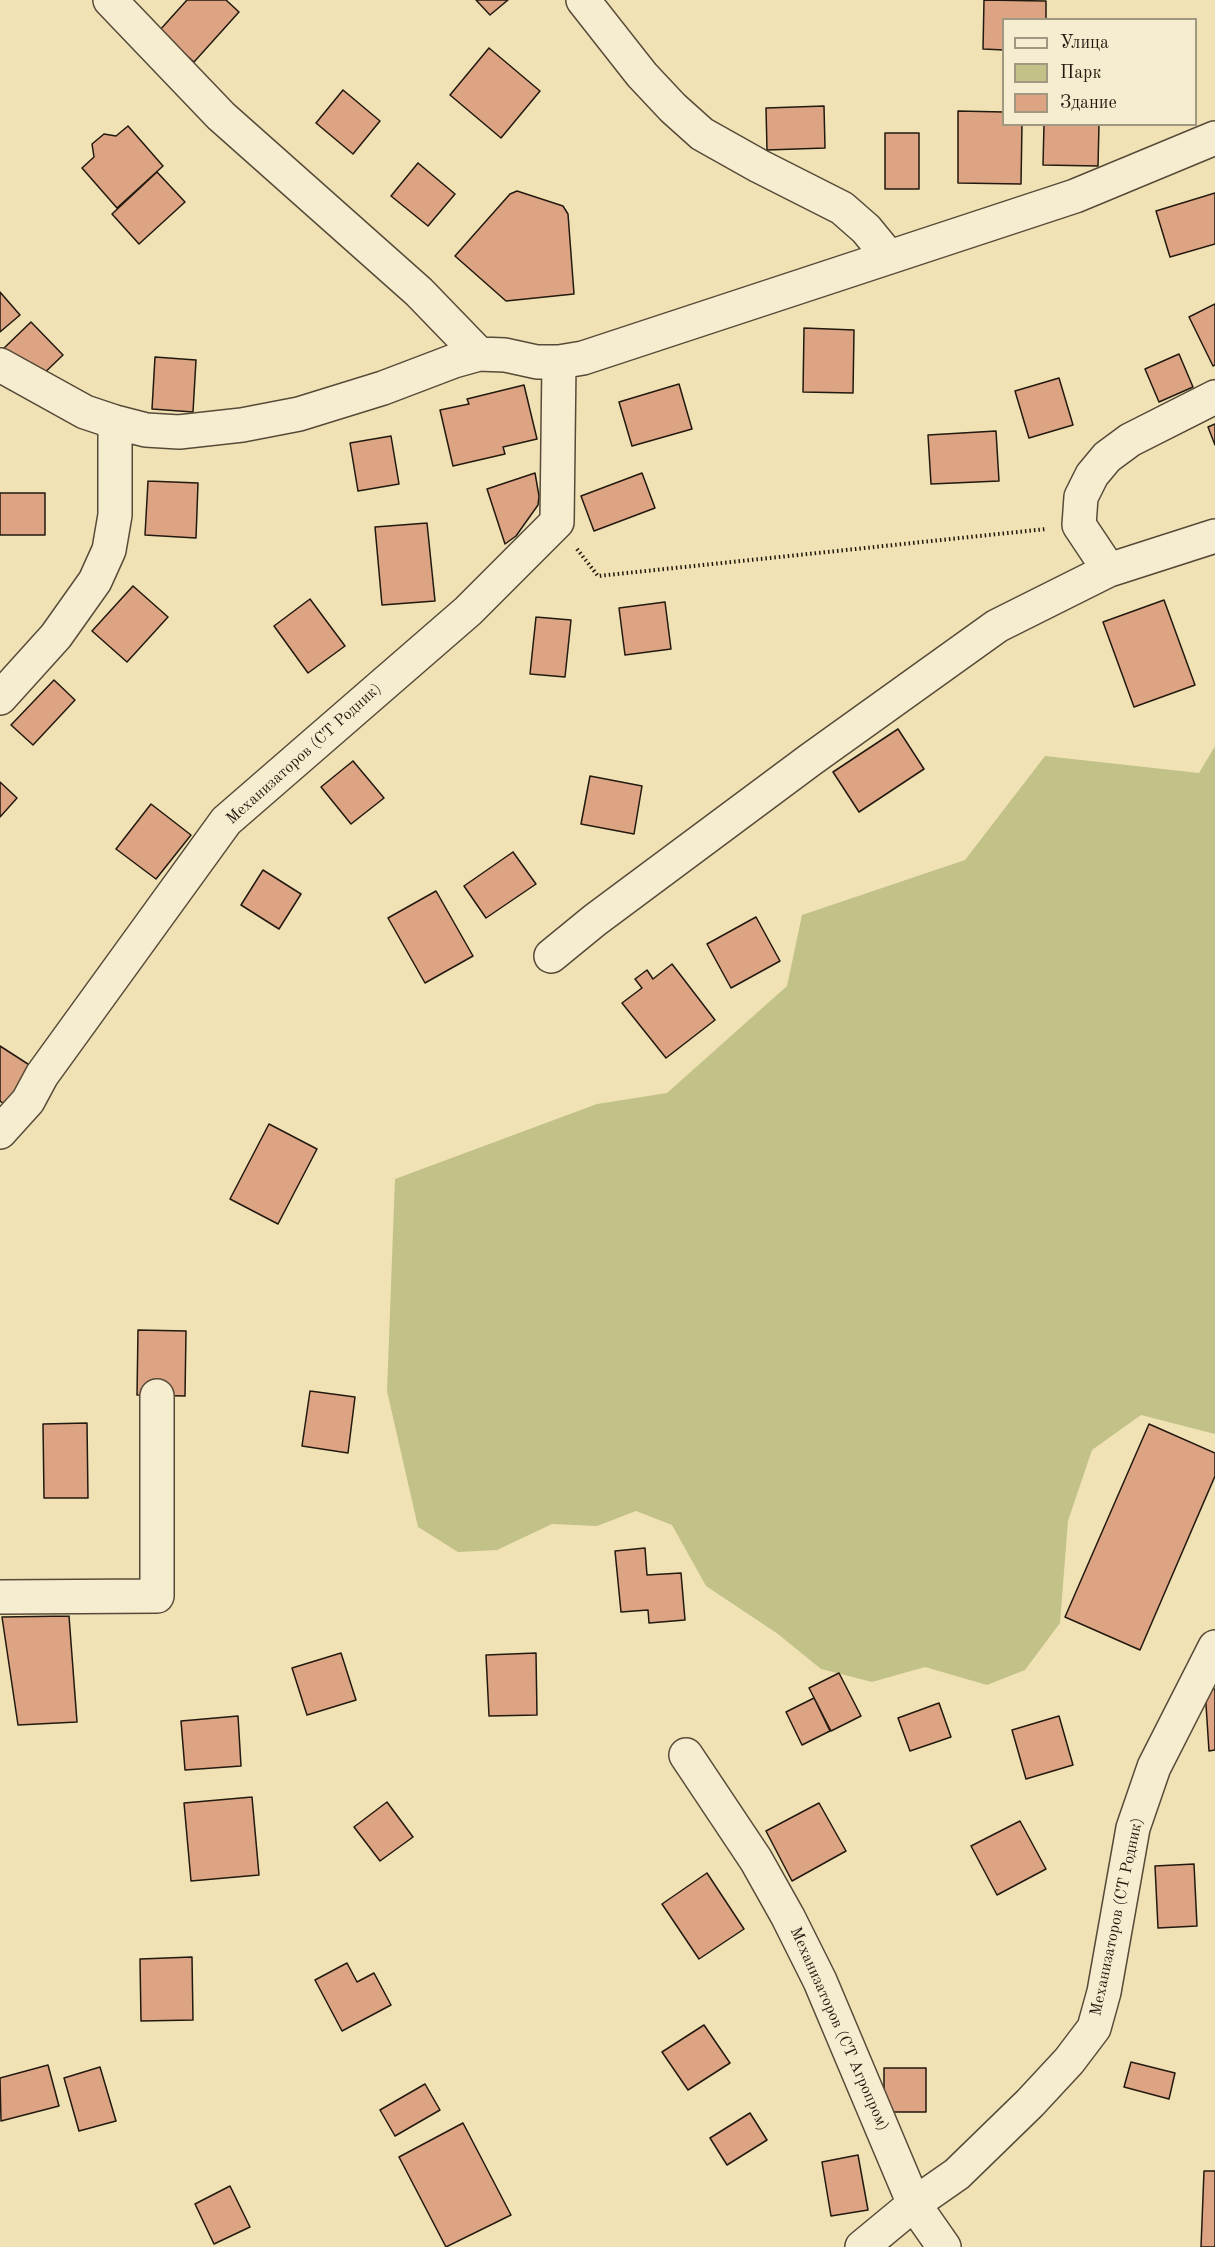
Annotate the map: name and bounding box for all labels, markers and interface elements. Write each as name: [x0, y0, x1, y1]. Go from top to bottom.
legend: [1002, 18, 1197, 126]
text: Улица: [1060, 34, 1109, 52]
text: Парк: [1060, 64, 1101, 82]
text: Здание: [1060, 94, 1117, 112]
street label: Механизаторов (СТ Родник): [222, 679, 386, 829]
street label: Механизаторов (СТ Родник): [1087, 1816, 1147, 2018]
street label: Механизаторов (СТ Агропром): [785, 1924, 893, 2134]

